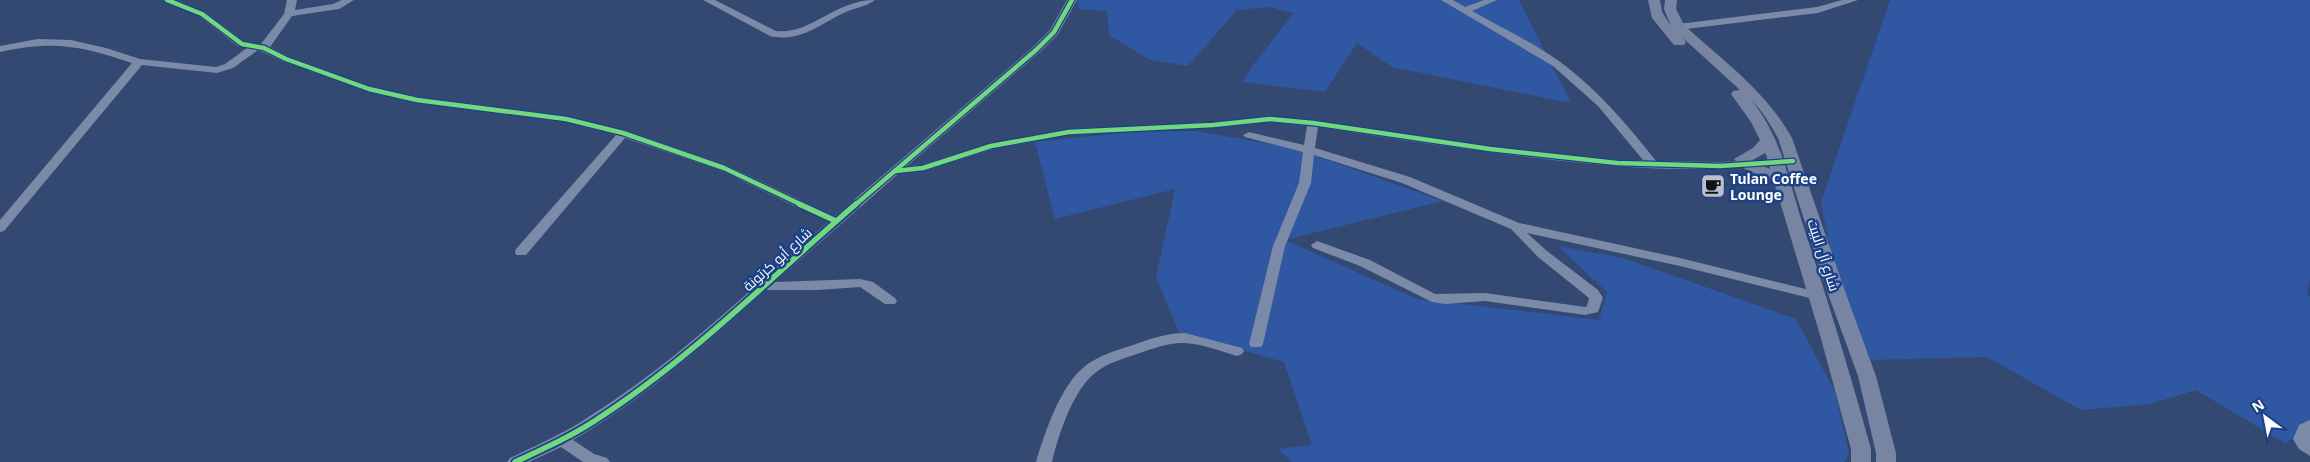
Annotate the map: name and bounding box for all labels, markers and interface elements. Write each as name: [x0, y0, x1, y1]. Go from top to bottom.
place label: Tulan Coffee Lounge: [1730, 169, 1817, 204]
cafe icon: Tulan Coffee Lounge: [1700, 173, 1726, 199]
street label: شارع آل البيت: [1803, 217, 1845, 293]
street label: شارع أبو كرتونة: [738, 223, 816, 295]
north arrow: [2240, 392, 2290, 442]
text: N: [2248, 394, 2268, 417]

